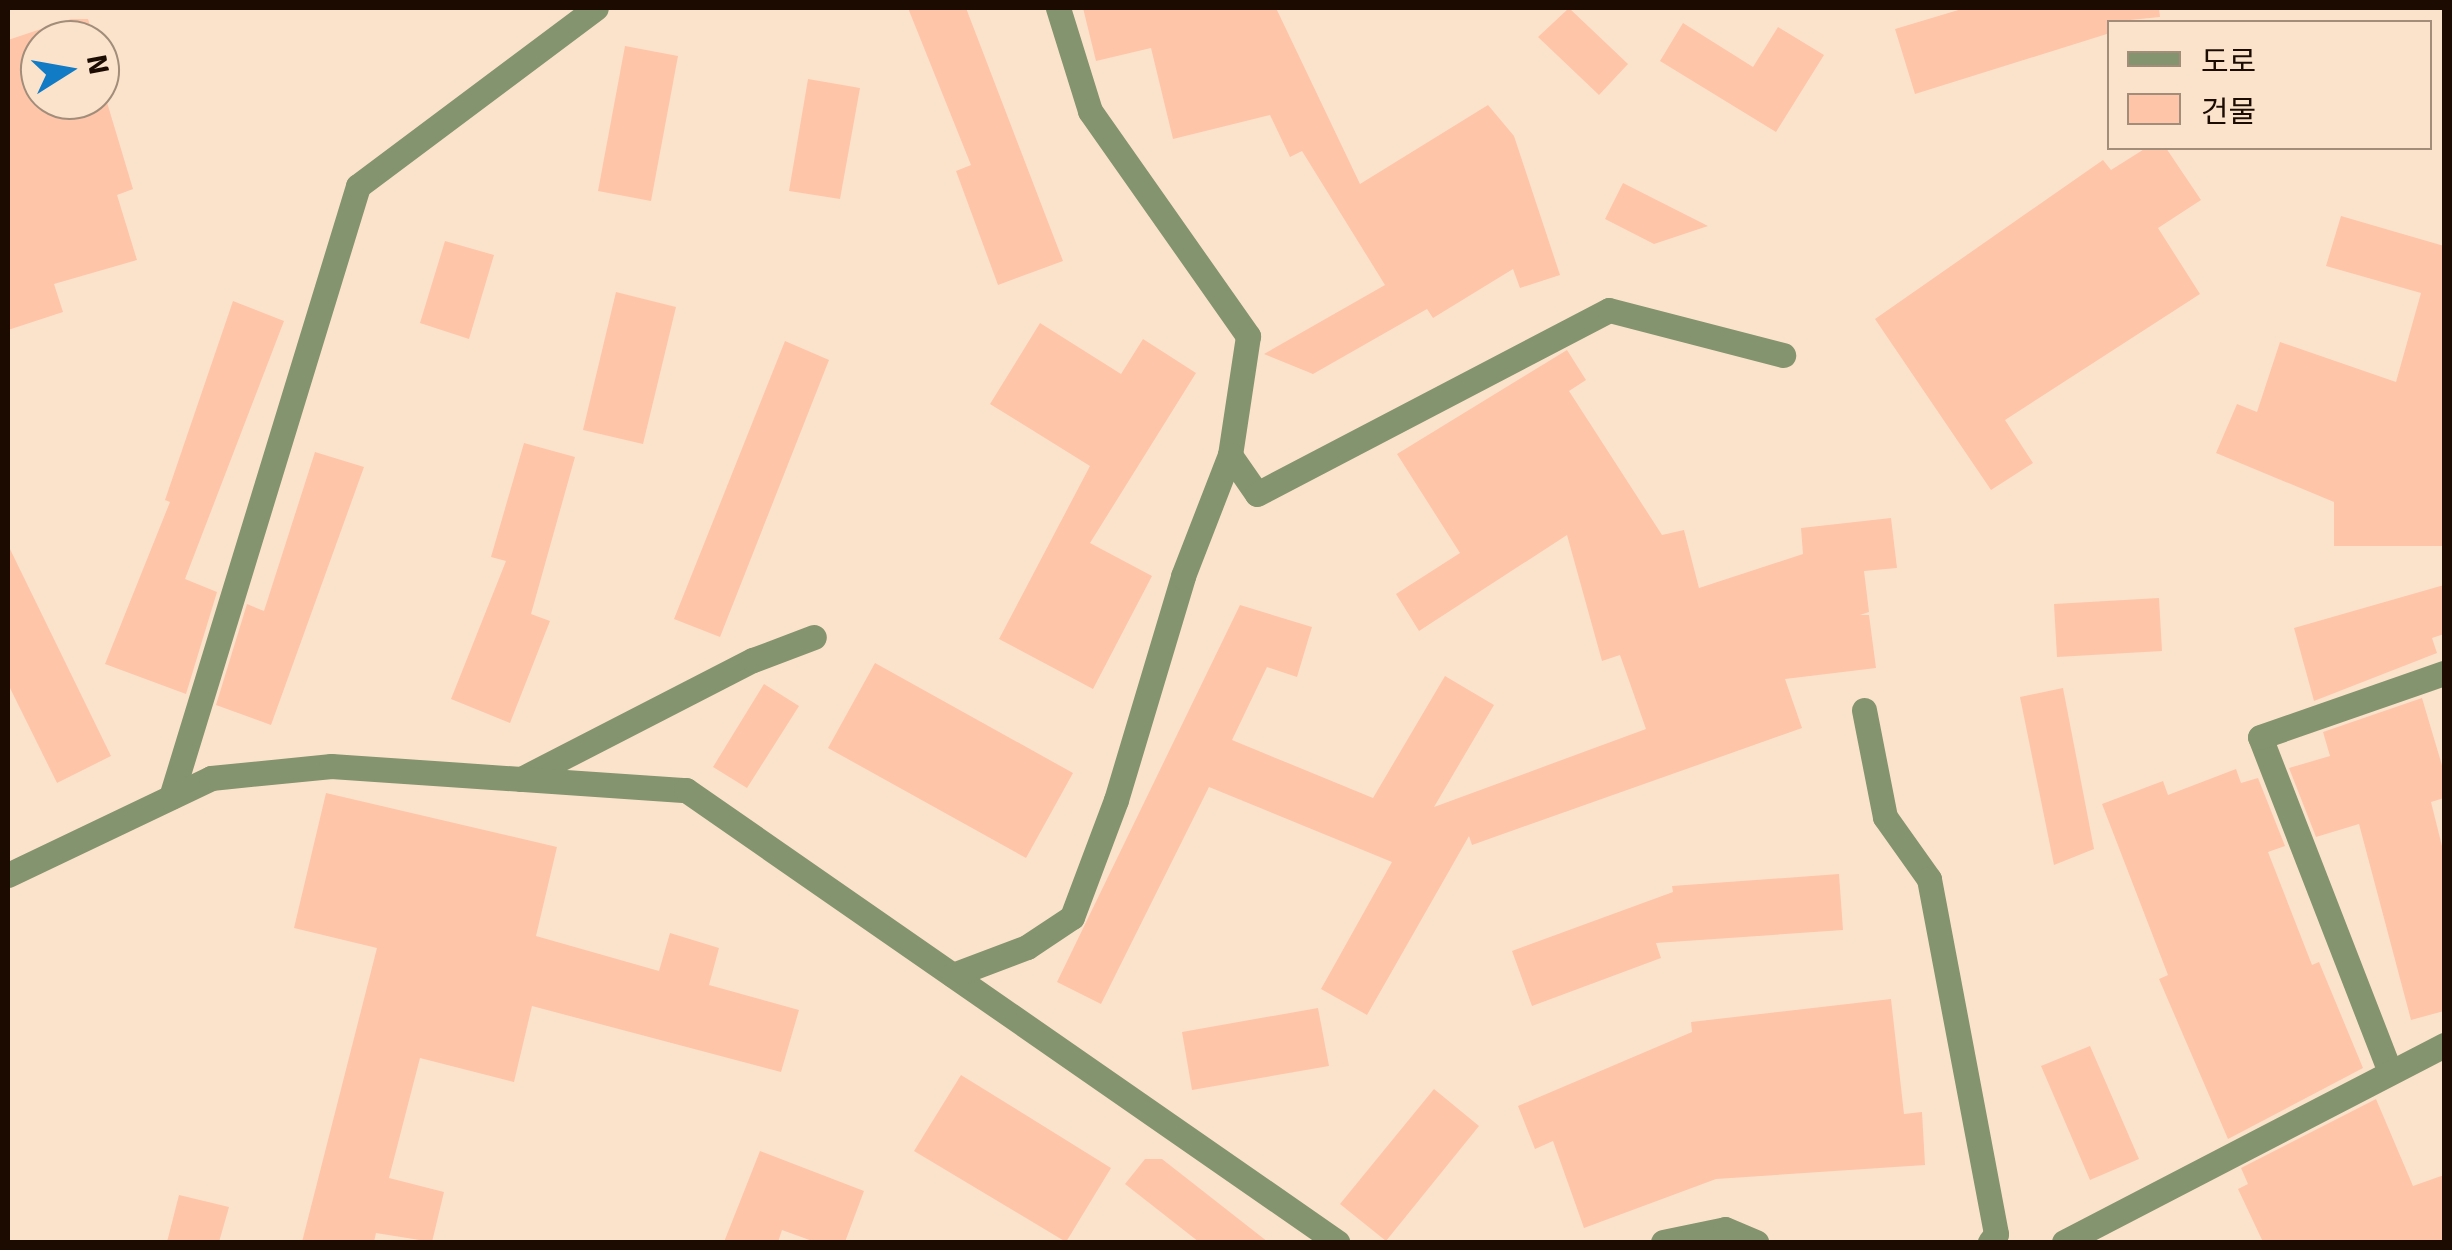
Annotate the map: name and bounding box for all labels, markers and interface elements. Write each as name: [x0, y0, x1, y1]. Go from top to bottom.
north arrow: [20, 20, 120, 120]
legend: [2107, 20, 2432, 150]
text: 도로: [2201, 44, 2256, 81]
text: N: [79, 52, 116, 77]
text: 건물: [2201, 94, 2256, 131]

